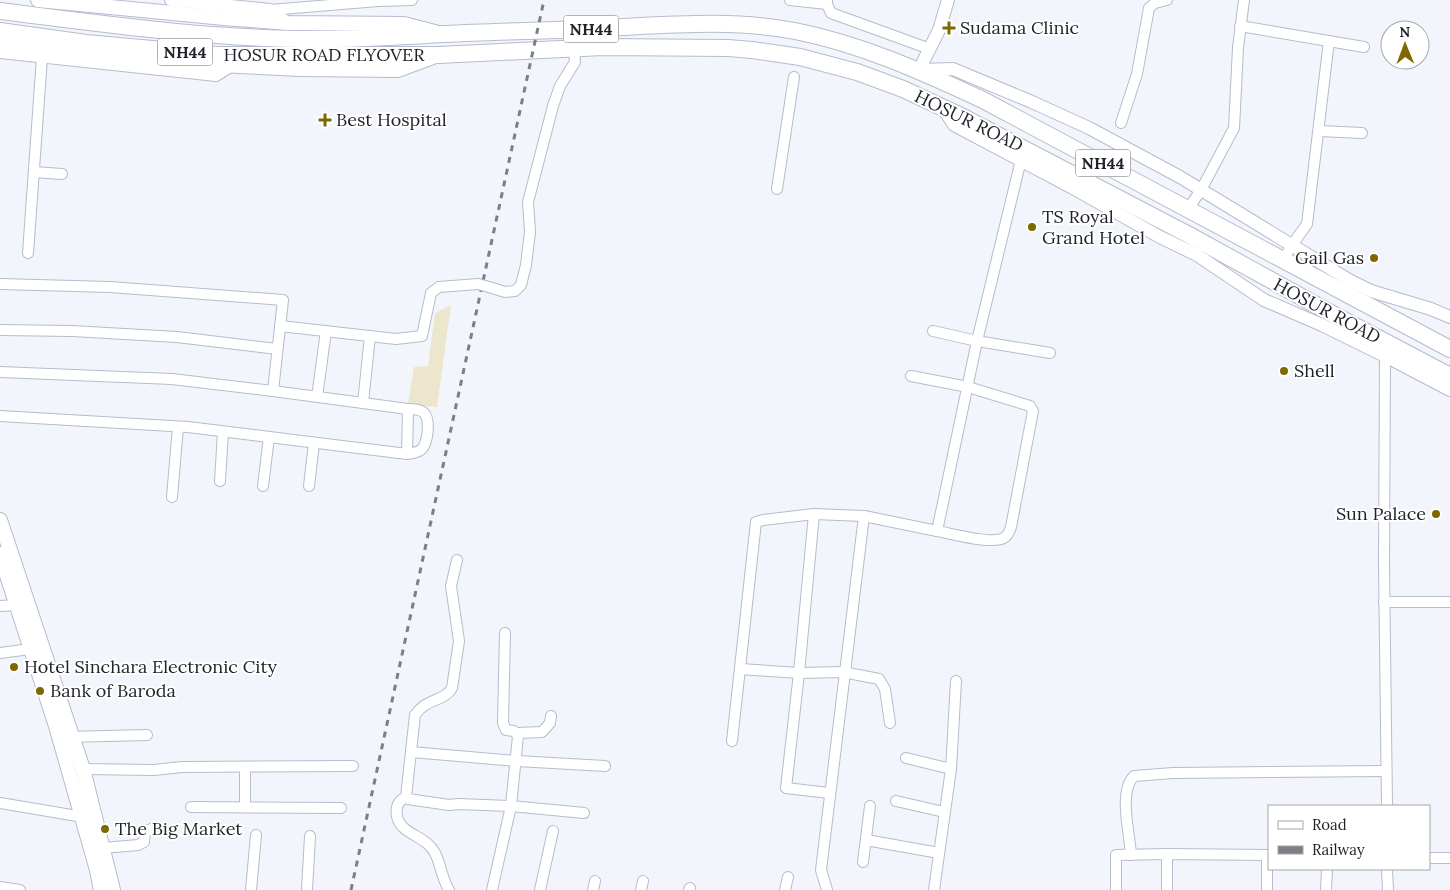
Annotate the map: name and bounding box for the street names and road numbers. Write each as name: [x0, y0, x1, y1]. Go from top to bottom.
road number: NH44: [564, 15, 618, 42]
road number: NH44: [158, 38, 212, 66]
street label: HOSUR ROAD FLYOVER: [224, 43, 425, 66]
street label: HOSUR ROAD: [911, 84, 1027, 157]
road number: NH44: [1076, 150, 1130, 177]
street label: HOSUR ROAD: [1270, 273, 1385, 348]

